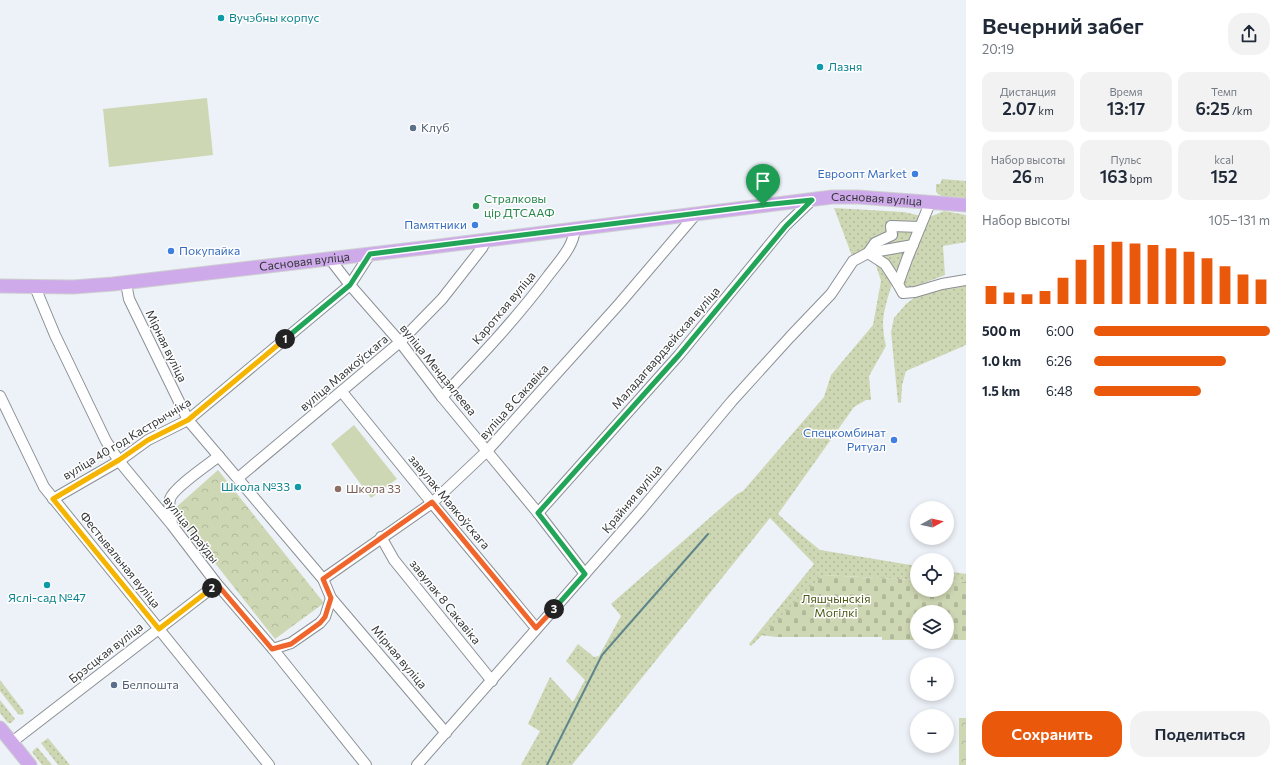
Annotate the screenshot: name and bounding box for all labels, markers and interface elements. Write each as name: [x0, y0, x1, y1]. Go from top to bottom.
place label: Вучэбны корпус: [229, 10, 320, 24]
text: Вечерний забег: [982, 12, 1144, 39]
marker: Вучэбны корпус: [216, 13, 226, 23]
button: share: [1228, 13, 1270, 55]
text: 20:19: [982, 41, 1014, 57]
place label: Лазня: [828, 59, 862, 73]
marker: Лазня: [815, 62, 825, 72]
text: Дистанция: [1000, 85, 1056, 98]
text: Время: [1110, 85, 1142, 98]
text: Темп: [1211, 85, 1237, 98]
text: 2.07: [1002, 98, 1036, 119]
text: 13:17: [1107, 98, 1145, 119]
text: 6:25: [1196, 98, 1230, 119]
text: km: [1036, 104, 1054, 117]
text: /km: [1230, 104, 1252, 117]
place label: Клуб: [421, 120, 449, 134]
marker: Клуб: [408, 123, 418, 133]
text: Набор высоты: [991, 153, 1065, 166]
text: Пульс: [1111, 153, 1141, 166]
text: kcal: [1214, 153, 1234, 166]
pin: [746, 164, 780, 205]
place label: Евроопт Market: [818, 166, 907, 180]
text: 26: [1012, 166, 1032, 187]
text: 163: [1100, 166, 1128, 187]
text: 152: [1210, 166, 1238, 187]
marker: Евроопт Market: [910, 169, 920, 179]
icon: arrive: [752, 170, 774, 192]
text: m: [1032, 172, 1044, 185]
text: bpm: [1128, 172, 1152, 185]
street label: Сасновая вуліца: [831, 189, 923, 208]
place label: Стралковы цір ДТСААФ: [484, 191, 554, 219]
marker: Стралковы цір ДТСААФ: [471, 201, 481, 211]
text: Набор высоты: [982, 212, 1070, 228]
text: 105–131 m: [1208, 212, 1270, 228]
place label: Памятники: [404, 217, 467, 231]
marker: Памятники: [470, 220, 480, 230]
place label: Покупайка: [179, 243, 240, 257]
marker: Покупайка: [166, 246, 176, 256]
street label: Сасновая вуліца: [258, 248, 351, 273]
street label: Кароткая вуліца: [469, 268, 538, 347]
street label: Маладагвардзейская вуліца: [608, 283, 722, 411]
street label: Мірная вуліца: [143, 307, 190, 384]
street label: вуліца Мендзялеева: [398, 321, 480, 418]
text: 500 m: [982, 323, 1021, 339]
text: 6:00: [1046, 323, 1074, 339]
pin: 1: [275, 329, 295, 349]
street label: вуліца Маякоўскага: [296, 331, 390, 413]
text: 1: [283, 332, 287, 345]
text: 1.0 km: [982, 353, 1021, 369]
text: 6:26: [1046, 353, 1072, 369]
street label: вуліца 8 Сакавіка: [476, 361, 551, 442]
text: 1.5 km: [982, 383, 1020, 399]
text: 6:48: [1046, 383, 1073, 399]
street label: вуліца 40 год Кастрычніка: [60, 394, 193, 482]
place label: Спецкомбинат Ритуал: [803, 425, 886, 453]
marker: Спецкомбинат Ритуал: [889, 435, 899, 445]
street label: завулак Маякоўскага: [406, 451, 493, 551]
street label: Крайняя вуліца: [598, 461, 664, 536]
place label: Школа №33: [221, 479, 290, 493]
place label: Школа 33: [346, 481, 401, 495]
marker: Школа №33: [293, 482, 303, 492]
marker: Школа 33: [333, 484, 343, 494]
street label: вуліца Праўды: [161, 493, 222, 566]
north arrow: [910, 501, 954, 545]
map controls: [910, 501, 954, 753]
street label: Фестывальная вуліца: [78, 509, 164, 610]
button: locate: [910, 553, 954, 597]
street label: завулак 8 Сакавіка: [407, 556, 484, 647]
pin: 2: [202, 578, 222, 598]
marker: Яслі-сад №47: [42, 580, 52, 590]
text: 2: [209, 581, 215, 594]
place label: Яслі-сад №47: [8, 590, 86, 604]
park label: Ляшчынскія Могілкі: [802, 591, 870, 619]
pin: 3: [544, 599, 564, 619]
text: 3: [551, 602, 557, 615]
button: layers: [910, 605, 954, 649]
street label: Брэсцкая вуліца: [66, 619, 145, 685]
street label: Мірная вуліца: [369, 622, 430, 691]
button: +: [910, 657, 954, 701]
place label: Белпошта: [122, 677, 179, 691]
marker: Белпошта: [109, 680, 119, 690]
button: −: [910, 709, 954, 753]
button: Сохранить: [982, 711, 1122, 757]
button: Поделиться: [1130, 711, 1270, 757]

